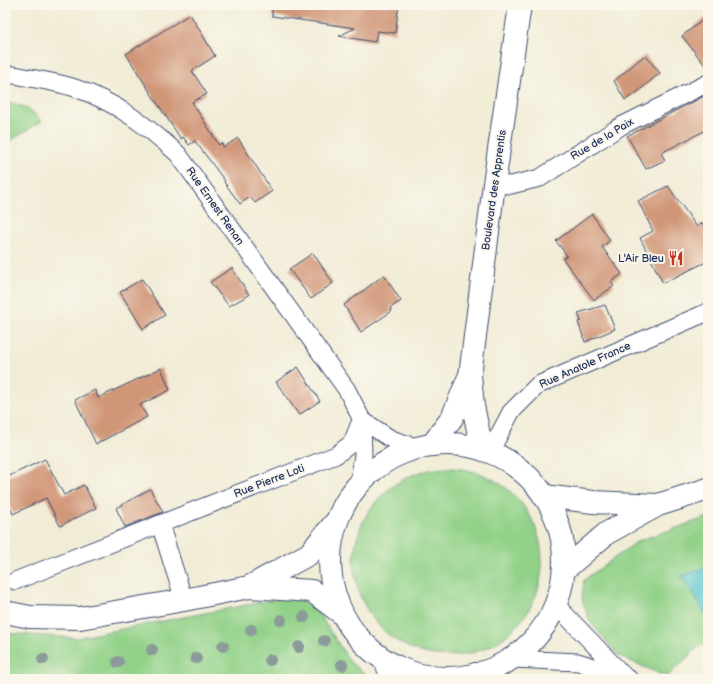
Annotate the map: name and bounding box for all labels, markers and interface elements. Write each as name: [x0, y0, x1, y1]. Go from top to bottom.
street label: Rue de la Paix: [568, 115, 636, 163]
street label: Boulevard des Apprentis: [479, 128, 509, 251]
street label: Rue Ernest Renan: [183, 165, 247, 247]
restaurant icon: L'Air Bleu: [667, 249, 685, 267]
place label: L'Air Bleu: [618, 252, 664, 265]
street label: Rue Anatole France: [537, 339, 633, 391]
street label: Rue Pierre Loti: [232, 462, 306, 500]

